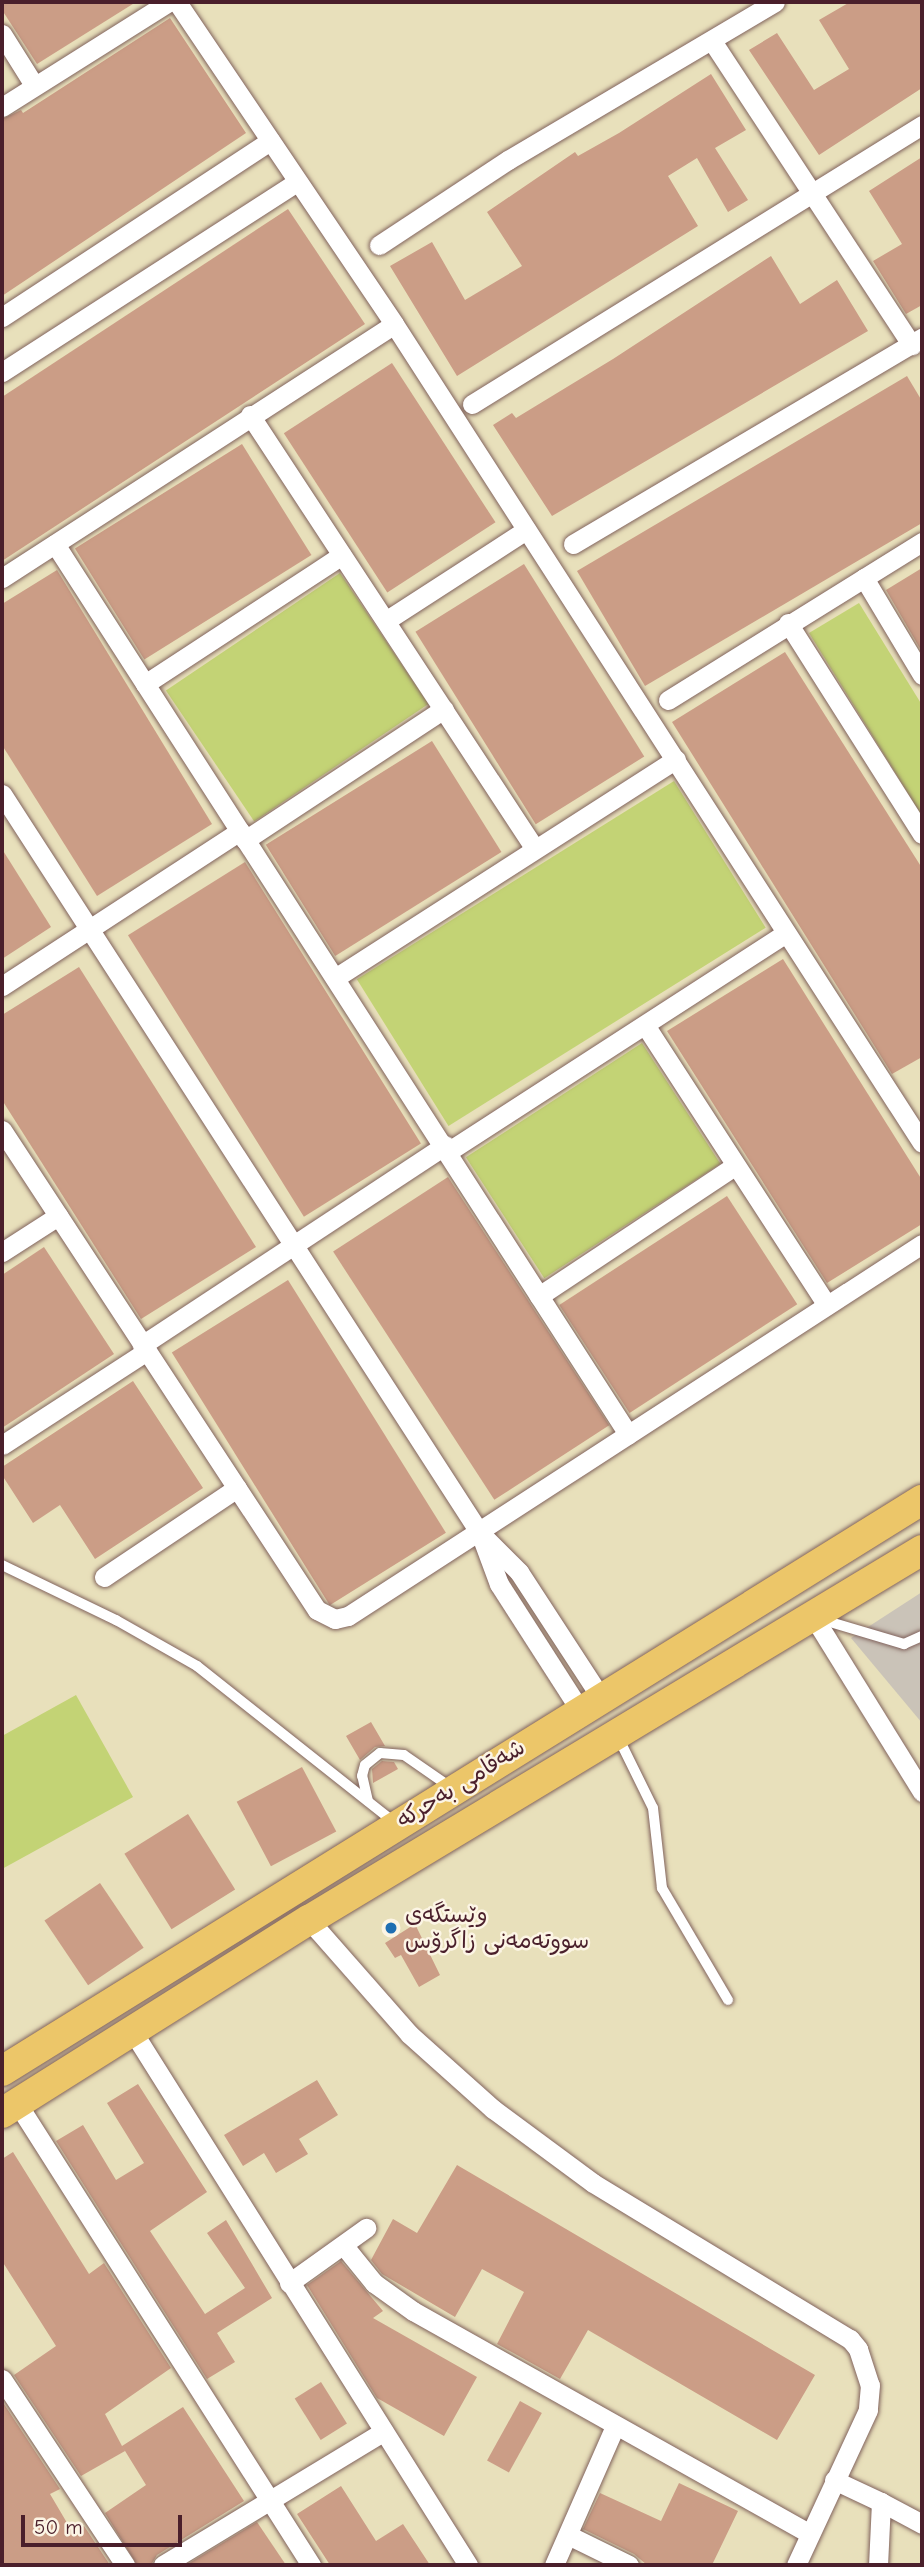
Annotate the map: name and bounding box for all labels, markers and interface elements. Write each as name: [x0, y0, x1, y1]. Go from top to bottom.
street label: شەقامی بەحرکە: [392, 1734, 530, 1834]
place label: وێستگەی سووتەمەنی زاگرۆس: [405, 1901, 589, 1955]
marker: وێستگەی سووتەمەنی زاگرۆس: [383, 1920, 399, 1936]
scale bar: [24, 2500, 186, 2544]
text: 50 m: [34, 2515, 83, 2539]

